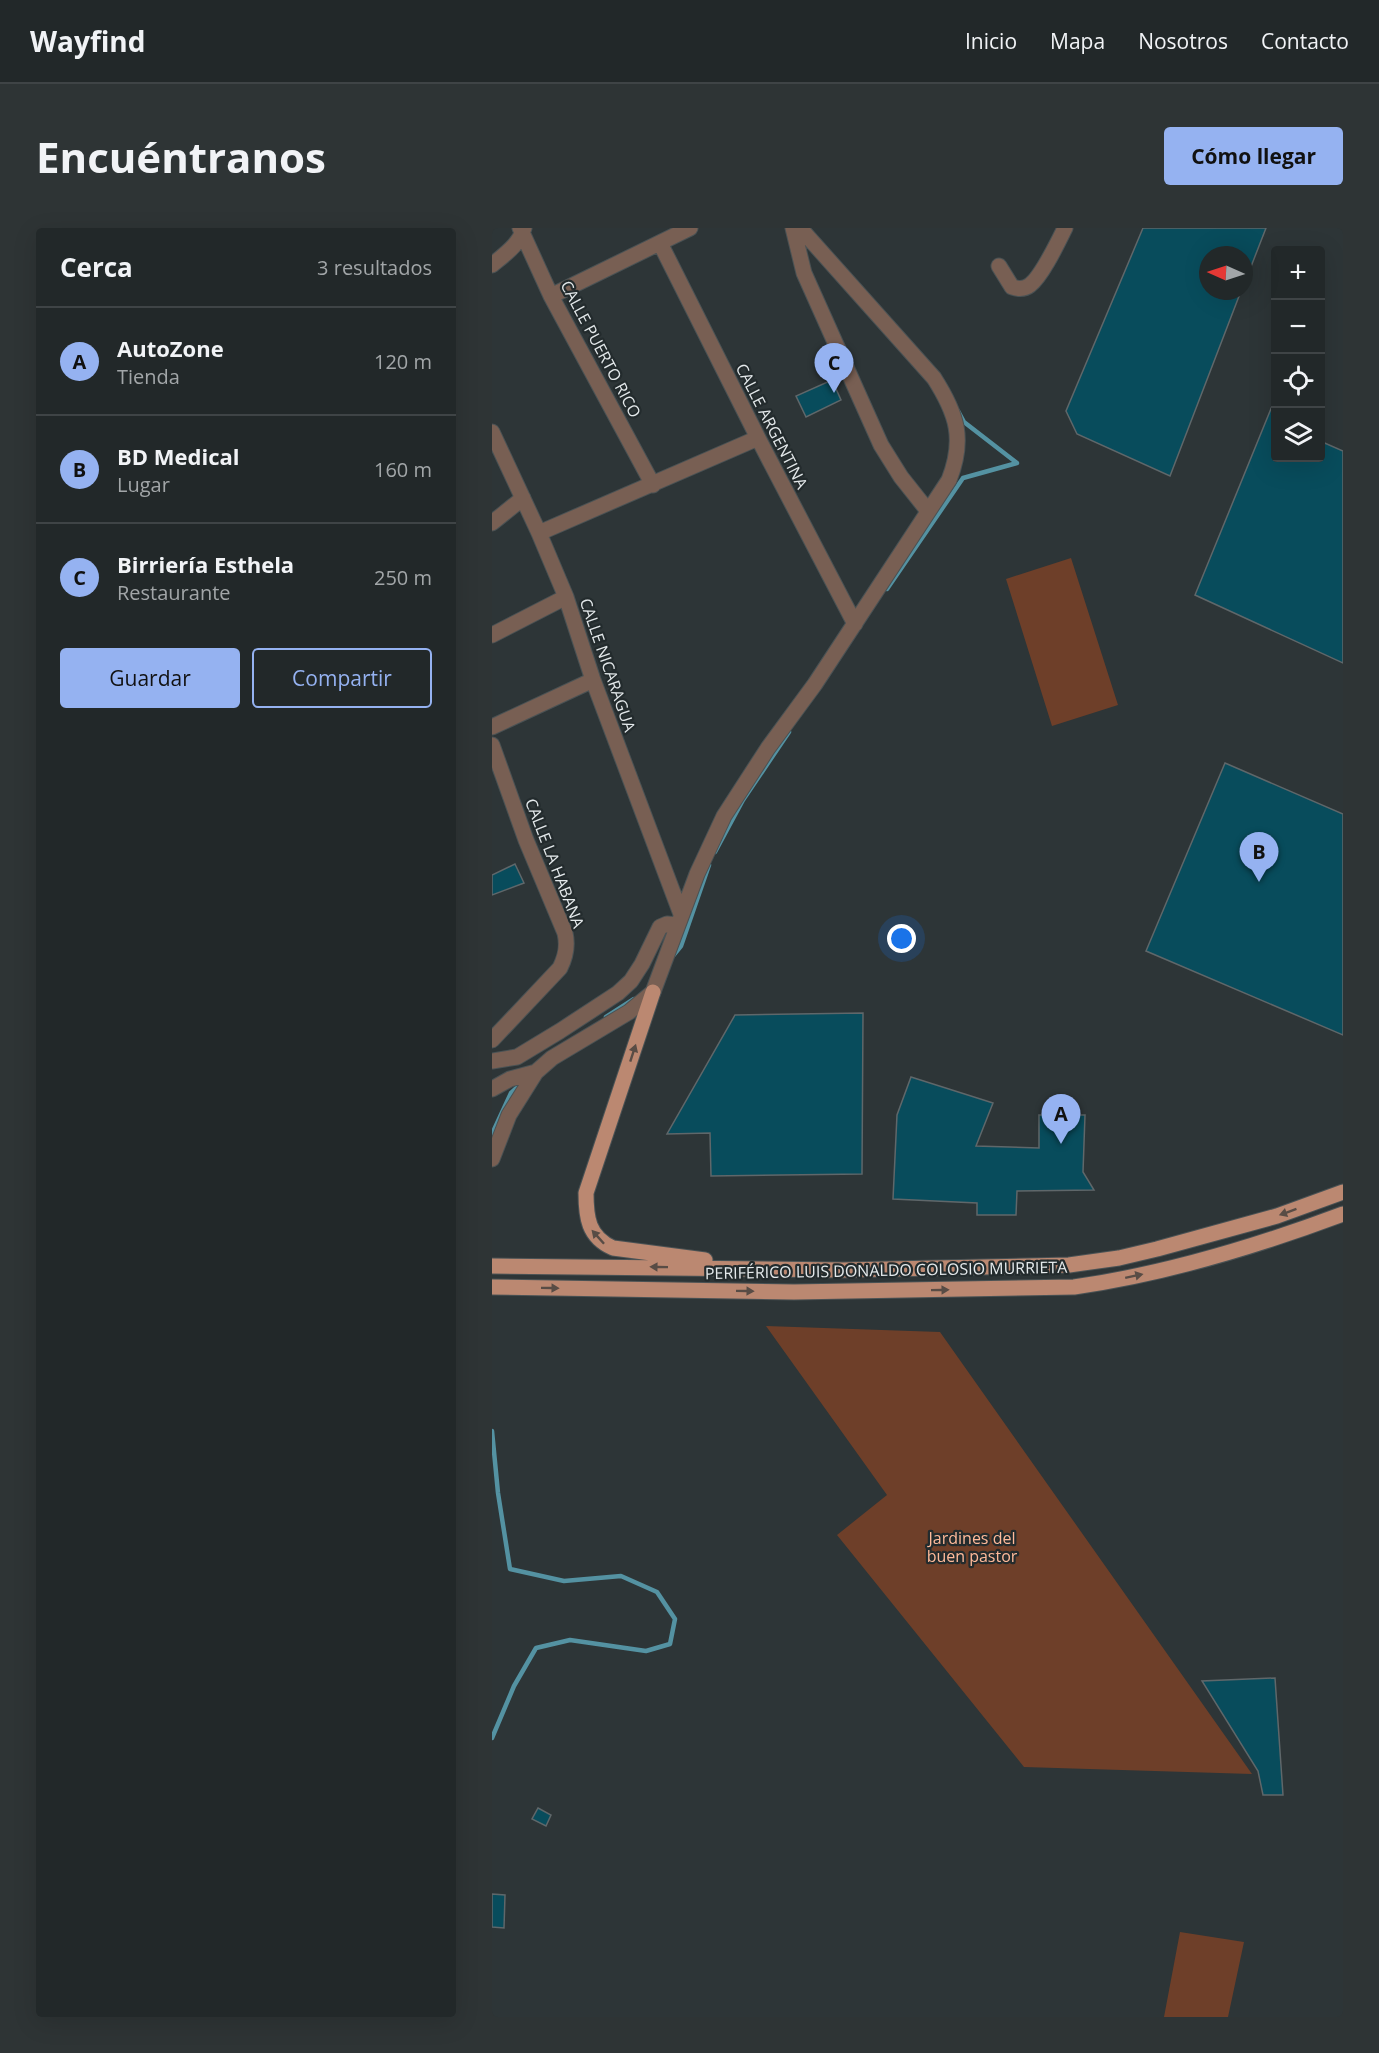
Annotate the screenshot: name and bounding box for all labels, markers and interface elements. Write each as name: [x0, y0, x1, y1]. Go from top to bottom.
text: Wayfind: [30, 22, 145, 60]
text: Inicio: [965, 27, 1017, 55]
text: Mapa: [1050, 27, 1105, 55]
text: Nosotros: [1138, 27, 1228, 55]
text: Contacto: [1261, 27, 1349, 55]
button: Cómo llegar: [1164, 127, 1343, 185]
text: Encuéntranos: [36, 128, 326, 185]
north arrow: [1199, 246, 1253, 300]
map controls: [1271, 246, 1325, 462]
button: +: [1271, 246, 1325, 300]
text: Cerca: [60, 249, 133, 285]
text: 3 resultados: [317, 254, 432, 281]
street label: CALLE PUERTO RICO: [556, 277, 646, 421]
button: −: [1271, 300, 1325, 354]
text: AutoZone: [117, 333, 224, 363]
pin: C: [814, 344, 854, 393]
text: A: [73, 348, 86, 375]
text: 120 m: [374, 348, 432, 375]
button: locate: [1271, 354, 1325, 408]
street label: CALLE ARGENTINA: [731, 360, 814, 493]
text: Tienda: [117, 363, 180, 390]
button: layers: [1271, 408, 1325, 462]
text: BD Medical: [117, 441, 239, 471]
text: B: [73, 456, 86, 483]
text: 160 m: [374, 456, 432, 483]
text: Lugar: [117, 471, 170, 498]
text: Birriería Esthela: [117, 549, 294, 579]
text: C: [73, 564, 86, 591]
text: 250 m: [374, 564, 432, 591]
text: Restaurante: [117, 579, 231, 606]
street label: CALLE NICARAGUA: [575, 595, 641, 736]
button: Guardar: [60, 648, 240, 708]
button: Compartir: [252, 648, 432, 708]
street label: CALLE LA HABANA: [520, 795, 590, 932]
pin: B: [1240, 832, 1278, 882]
your location: [887, 924, 916, 953]
one-way arrow: [629, 1044, 638, 1062]
pin: A: [1042, 1094, 1080, 1144]
one-way arrow: [1279, 1207, 1297, 1217]
one-way arrow: [591, 1229, 605, 1244]
street label: PERIFÉRICO LUIS DONALDO COLOSIO MURRIETA: [705, 1256, 1068, 1284]
one-way arrow: [649, 1263, 668, 1272]
one-way arrow: [1125, 1271, 1144, 1281]
one-way arrow: [541, 1283, 560, 1293]
one-way arrow: [931, 1285, 950, 1295]
one-way arrow: [736, 1286, 755, 1296]
park label: Jardines del buen pastor: [927, 1527, 1018, 1567]

